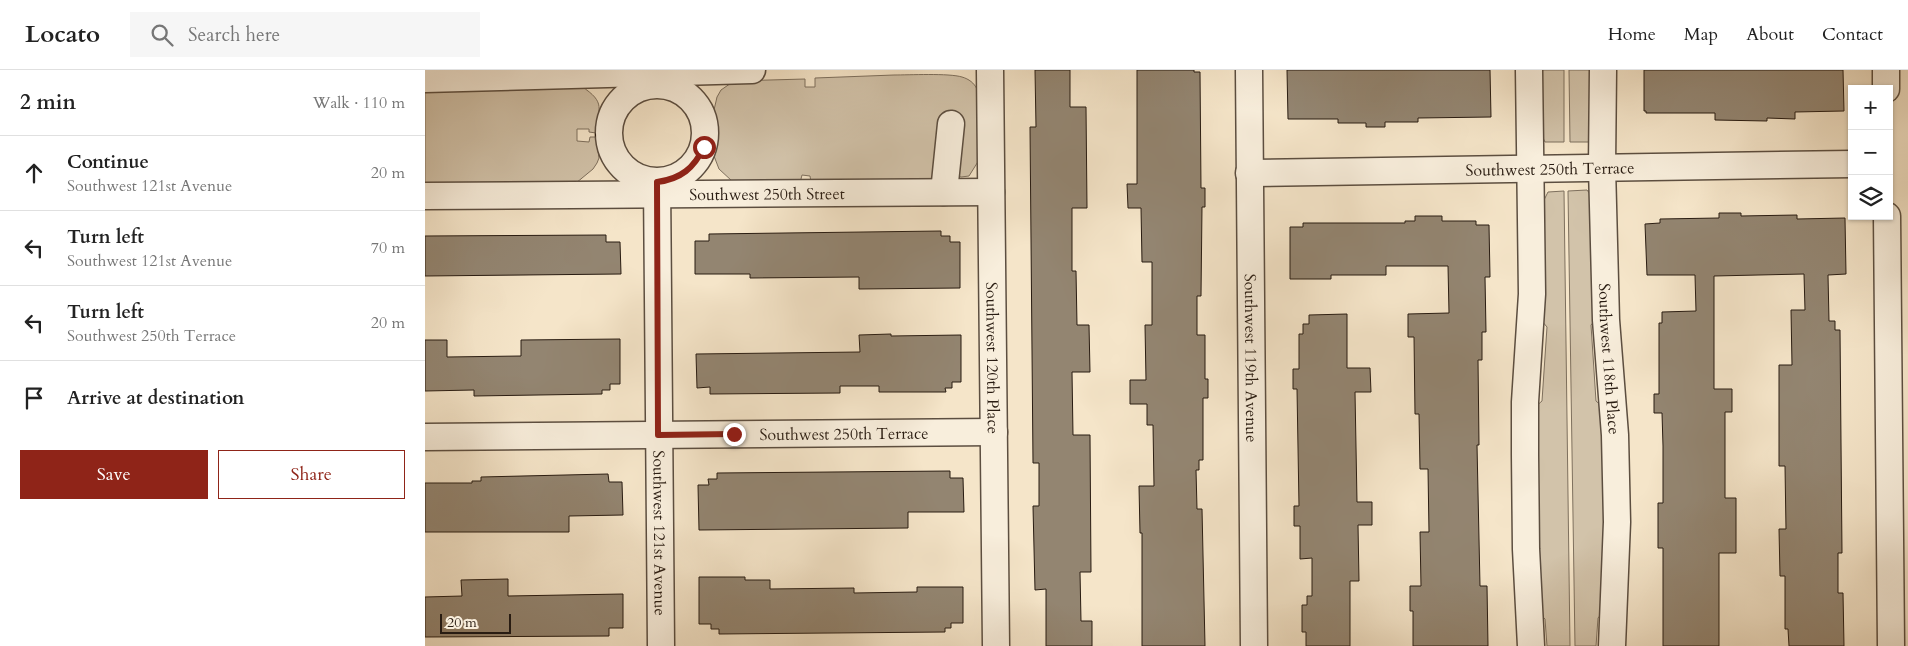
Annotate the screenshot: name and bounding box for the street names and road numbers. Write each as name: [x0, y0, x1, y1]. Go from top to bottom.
street label: Southwest 250th Terrace: [1465, 157, 1635, 182]
street label: Southwest 250th Street: [689, 183, 845, 206]
street label: Southwest 119th Avenue: [1239, 274, 1262, 442]
street label: Southwest 120th Place: [980, 282, 1004, 434]
street label: Southwest 118th Place: [1593, 283, 1625, 435]
street label: Southwest 250th Terrace: [759, 423, 929, 446]
street label: Southwest 121st Avenue: [647, 450, 671, 616]

